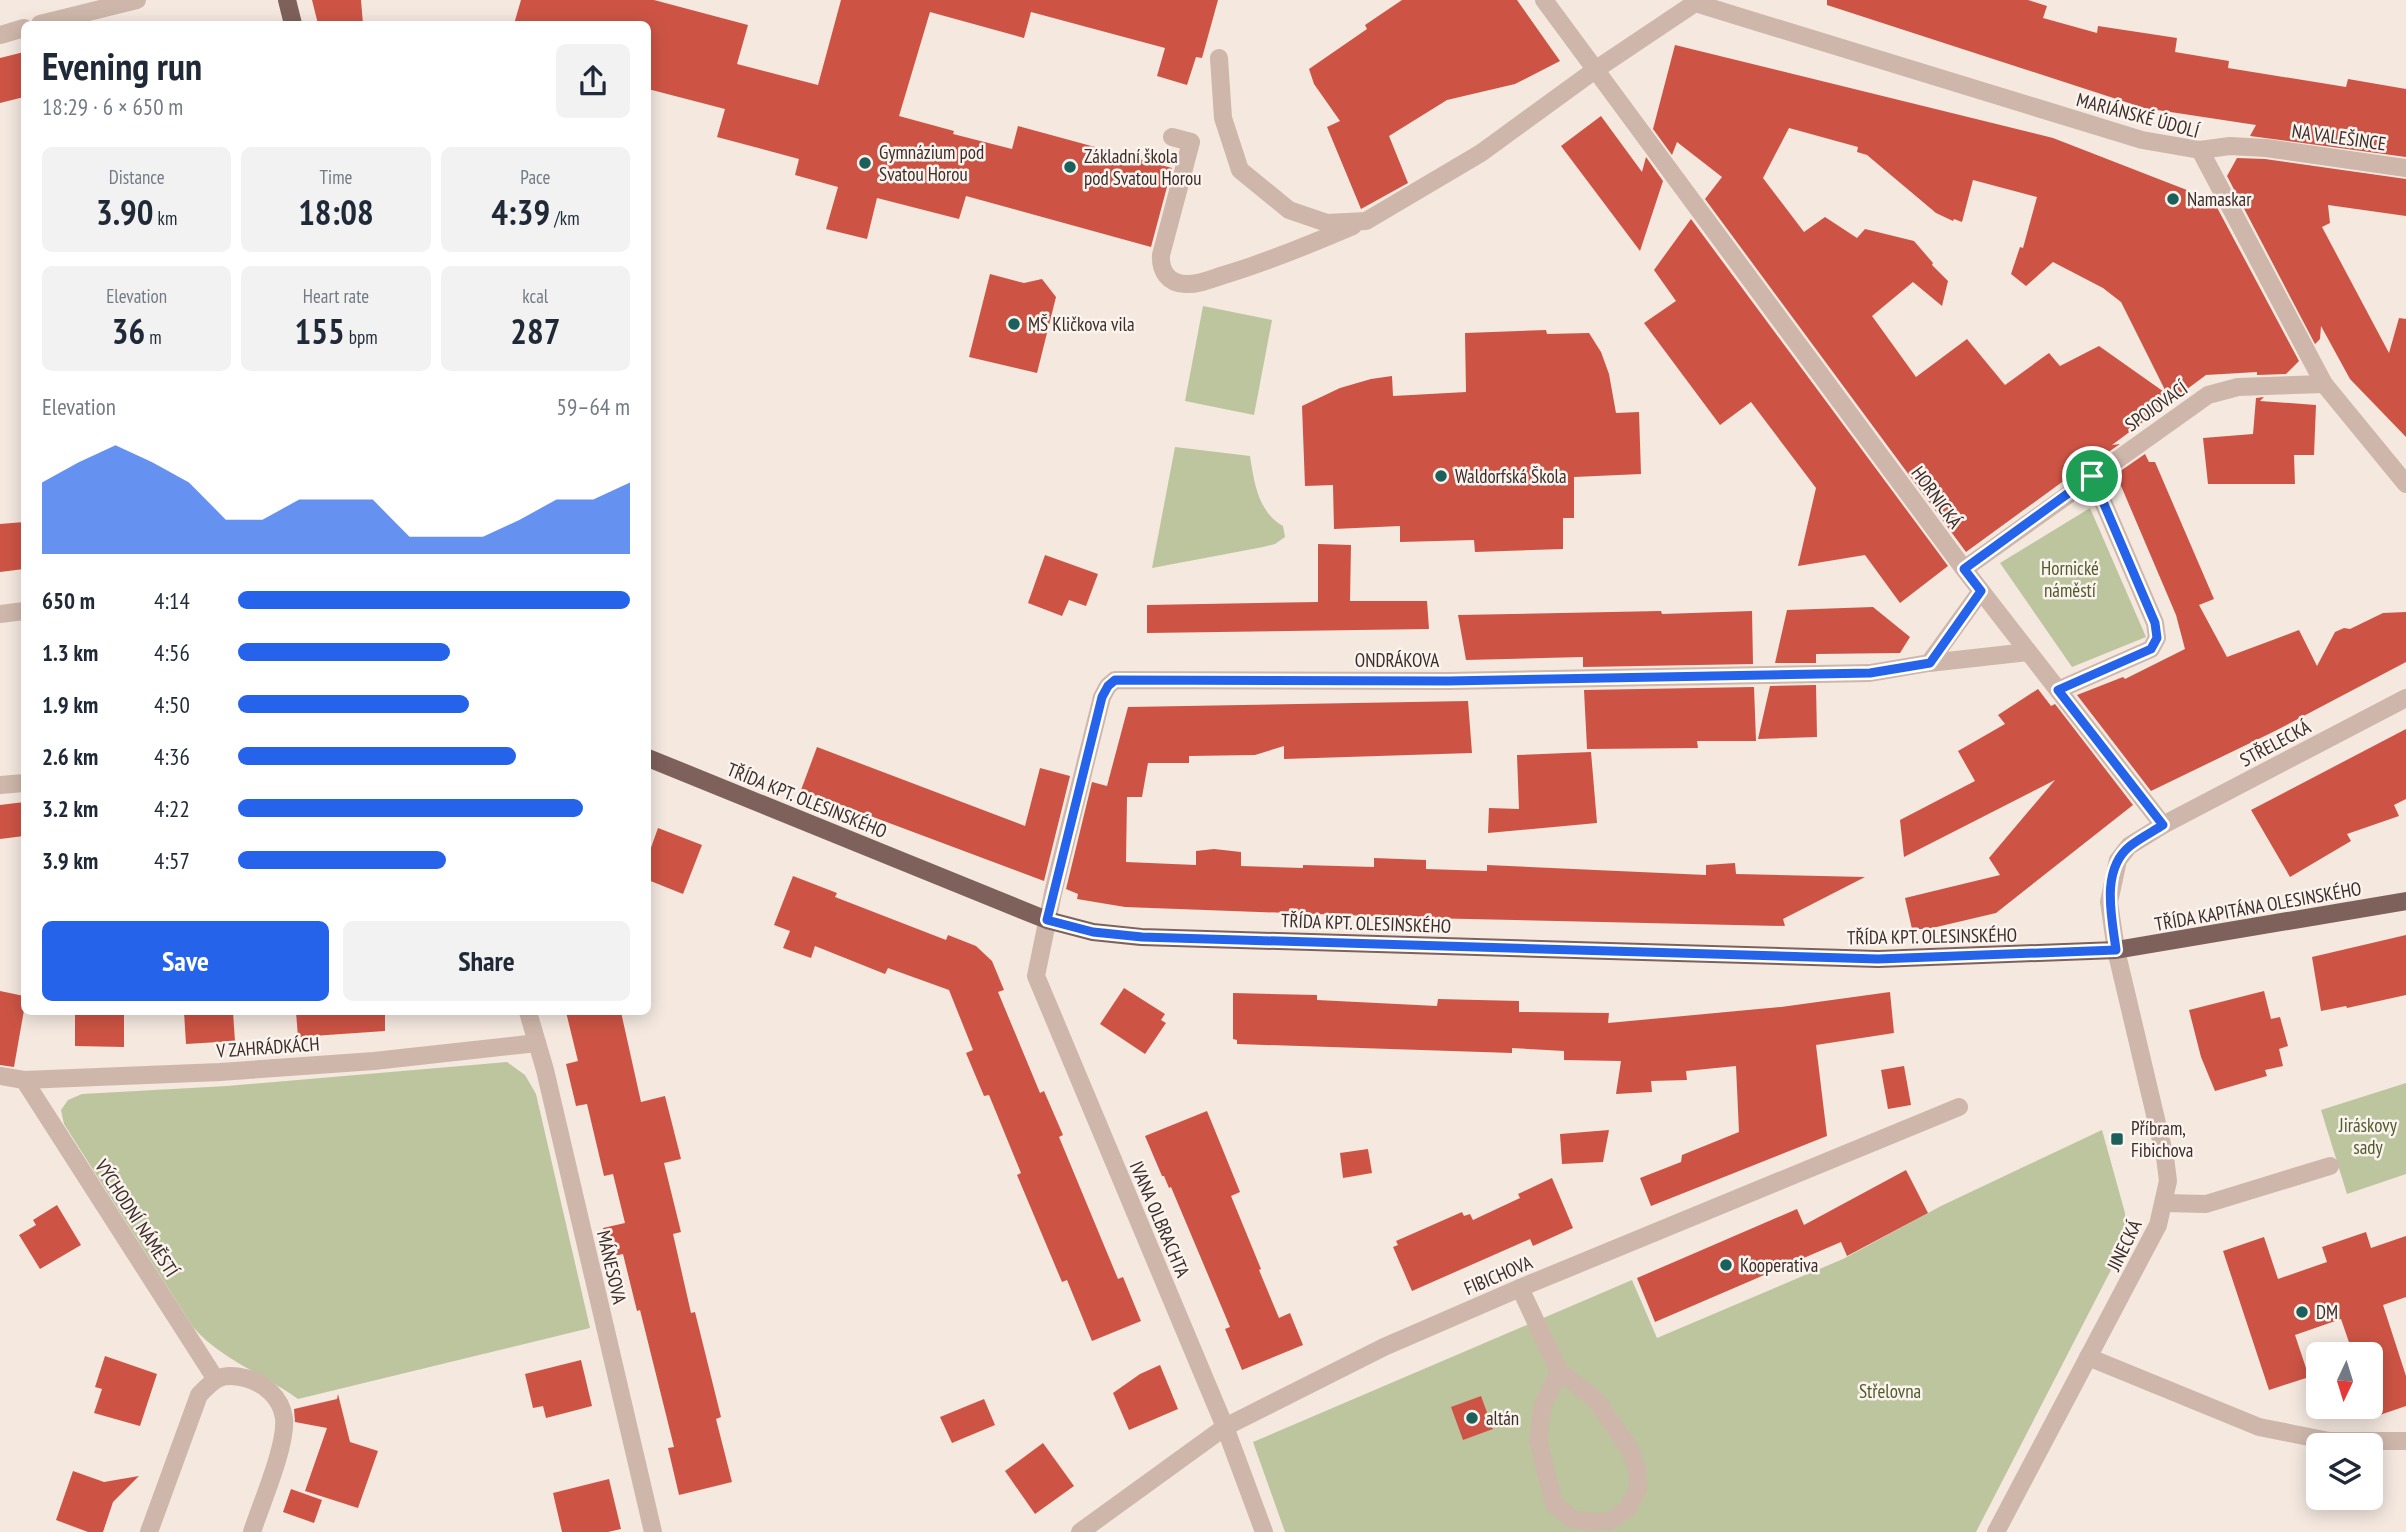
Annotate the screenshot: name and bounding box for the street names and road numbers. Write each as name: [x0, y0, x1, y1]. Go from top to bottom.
street label: MARIÁNSKÉ ÚDOLÍ: [2074, 87, 2203, 143]
street label: NA VALEŠINCE: [2290, 119, 2388, 155]
street label: SPOJOVACÍ: [2120, 375, 2192, 436]
street label: HORNICKÁ: [1906, 461, 1968, 533]
street label: ONDRÁKOVA: [1355, 648, 1439, 672]
street label: STŘELECKÁ: [2236, 714, 2314, 772]
street label: TŘÍDA KPT. OLESINSKÉHO: [724, 757, 890, 843]
street label: TŘÍDA KAPITÁNA OLESINSKÉHO: [2153, 876, 2363, 936]
street label: TŘÍDA KPT. OLESINSKÉHO: [1280, 908, 1452, 938]
street label: TŘÍDA KPT. OLESINSKÉHO: [1847, 923, 2017, 949]
street label: V ZAHRÁDKÁCH: [215, 1031, 320, 1063]
street label: VÝCHODNÍ NÁMĚSTÍ: [90, 1154, 184, 1282]
street label: IVANA OLBRACHTA: [1125, 1157, 1195, 1281]
street label: JINECKÁ: [2101, 1215, 2147, 1275]
street label: MÁNESOVA: [592, 1228, 632, 1306]
street label: FIBICHOVA: [1460, 1250, 1536, 1300]

